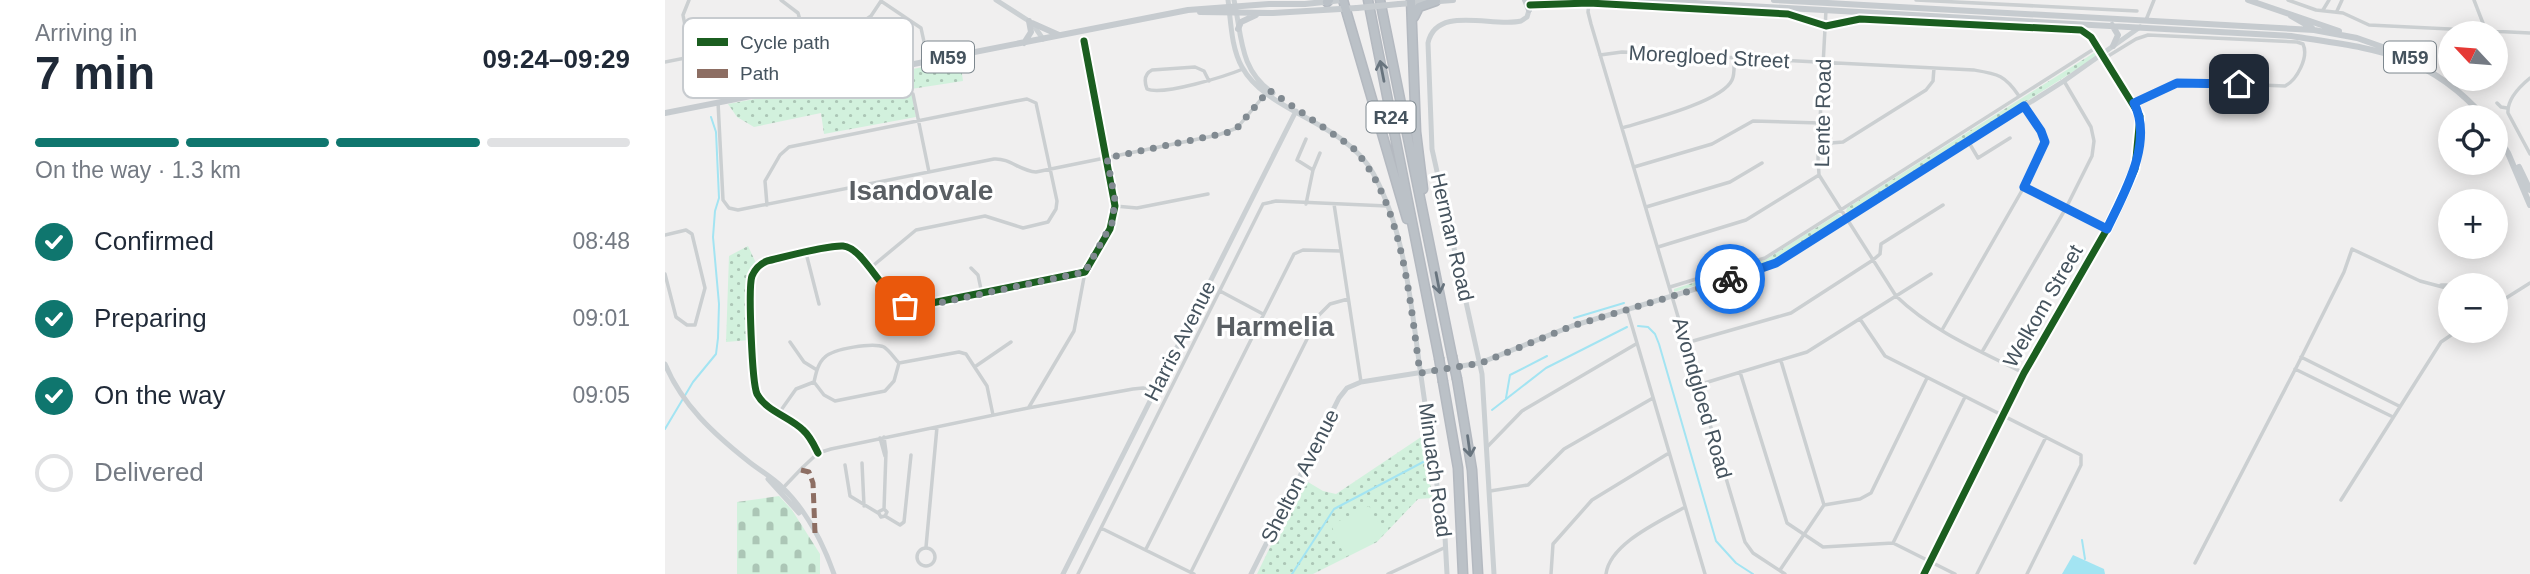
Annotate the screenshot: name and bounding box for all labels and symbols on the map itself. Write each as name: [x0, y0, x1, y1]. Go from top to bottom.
legend: [683, 18, 913, 98]
north arrow: [2438, 21, 2508, 91]
text: Cycle path: [740, 32, 830, 53]
road number: M59: [922, 41, 974, 72]
street label: Moregloed Street: [1628, 41, 1790, 72]
road number: M59: [2384, 41, 2436, 72]
pin: [2209, 54, 2269, 114]
street label: Lente Road: [1810, 59, 1835, 167]
one-way arrow: [1375, 60, 1388, 83]
text: Path: [740, 63, 779, 84]
road number: R24: [1367, 102, 1415, 132]
street label: Herman Road: [1427, 171, 1478, 303]
district label: Isandovale: [849, 175, 993, 206]
street label: Welkom Street: [1998, 240, 2087, 371]
courier: [1695, 244, 1765, 314]
one-way arrow: [1431, 271, 1445, 294]
pin: [875, 276, 935, 336]
street label: Harris Avenue: [1139, 277, 1220, 405]
district label: Harmelia: [1216, 311, 1335, 342]
street label: Avondgloed Road: [1668, 315, 1736, 481]
street label: Minuach Road: [1415, 401, 1456, 539]
street label: Shelton Avenue: [1256, 405, 1343, 546]
one-way arrow: [1463, 434, 1476, 457]

